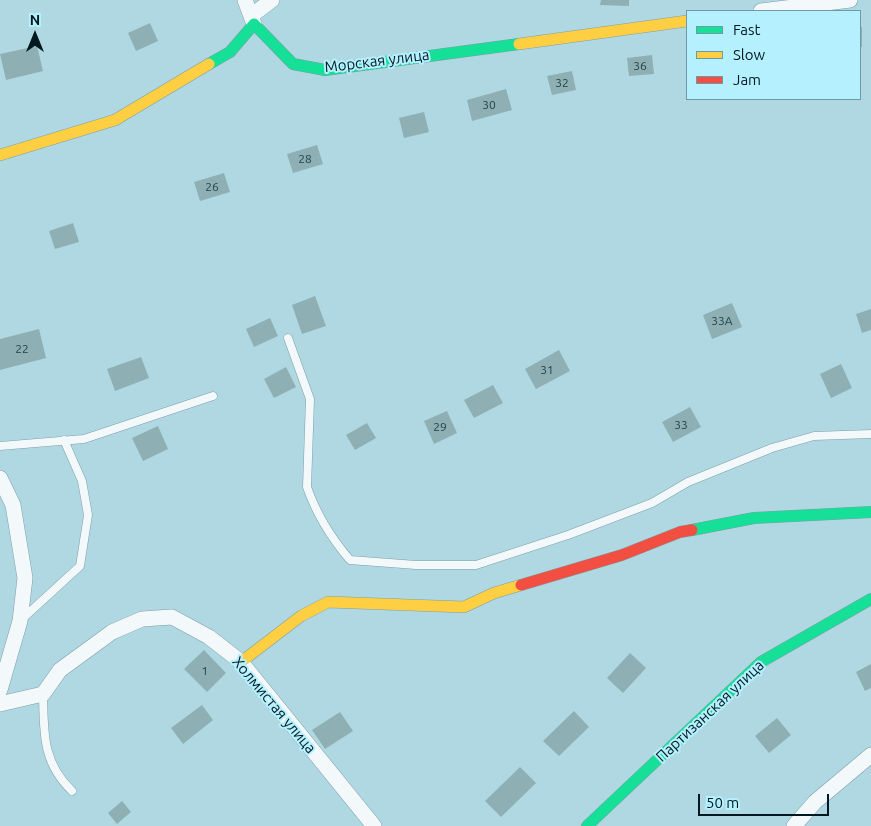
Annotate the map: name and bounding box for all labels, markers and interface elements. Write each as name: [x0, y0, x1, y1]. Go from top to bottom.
north arrow: [10, 10, 60, 60]
legend: [686, 10, 861, 100]
text: N: [30, 12, 40, 28]
text: Fast: [733, 21, 760, 38]
street label: Морская улица: [324, 46, 430, 76]
text: Slow: [733, 46, 765, 63]
house number: 36: [633, 59, 647, 73]
text: Jam: [733, 71, 761, 88]
house number: 32: [555, 76, 569, 90]
house number: 30: [482, 98, 496, 112]
house number: 28: [298, 152, 312, 166]
house number: 26: [205, 180, 219, 194]
house number: 33А: [711, 314, 733, 328]
house number: 22: [15, 342, 29, 356]
house number: 31: [540, 363, 554, 377]
house number: 33: [674, 418, 688, 432]
house number: 29: [433, 420, 447, 434]
street label: Холмистая улица: [228, 653, 320, 757]
street label: Партизанская улица: [652, 656, 768, 766]
house number: 1: [202, 664, 208, 678]
scale bar: [701, 784, 832, 816]
text: 50 m: [706, 794, 739, 811]

